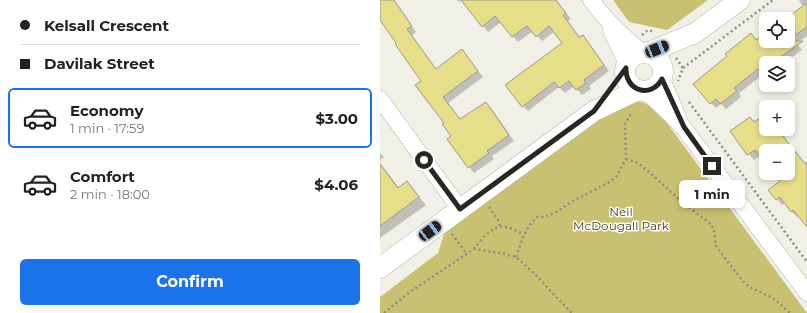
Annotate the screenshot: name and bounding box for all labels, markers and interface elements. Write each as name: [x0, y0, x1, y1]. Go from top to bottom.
map controls: [759, 12, 795, 180]
button: locate: [759, 12, 795, 48]
text: Kelsall Crescent: [44, 16, 169, 35]
car: [644, 39, 670, 59]
text: Davilak Street: [44, 54, 155, 73]
button: layers: [759, 56, 795, 92]
icon: car: [22, 100, 58, 136]
button: +: [759, 100, 795, 136]
text: Economy: [70, 101, 143, 120]
text: $3.00: [316, 109, 358, 128]
text: 1 min · 17:59: [70, 120, 144, 136]
button: −: [759, 144, 795, 180]
route start: [415, 151, 433, 169]
route end: [703, 157, 721, 175]
icon: car: [22, 166, 58, 202]
text: Comfort: [70, 167, 135, 186]
text: $4.06: [314, 175, 358, 194]
callout: 1 min: [679, 180, 745, 208]
text: 2 min · 18:00: [70, 186, 150, 202]
text: 1 min: [694, 186, 730, 202]
park label: Neil McDougall Park: [573, 204, 670, 233]
car: [417, 219, 443, 243]
button: Confirm: [20, 259, 360, 305]

